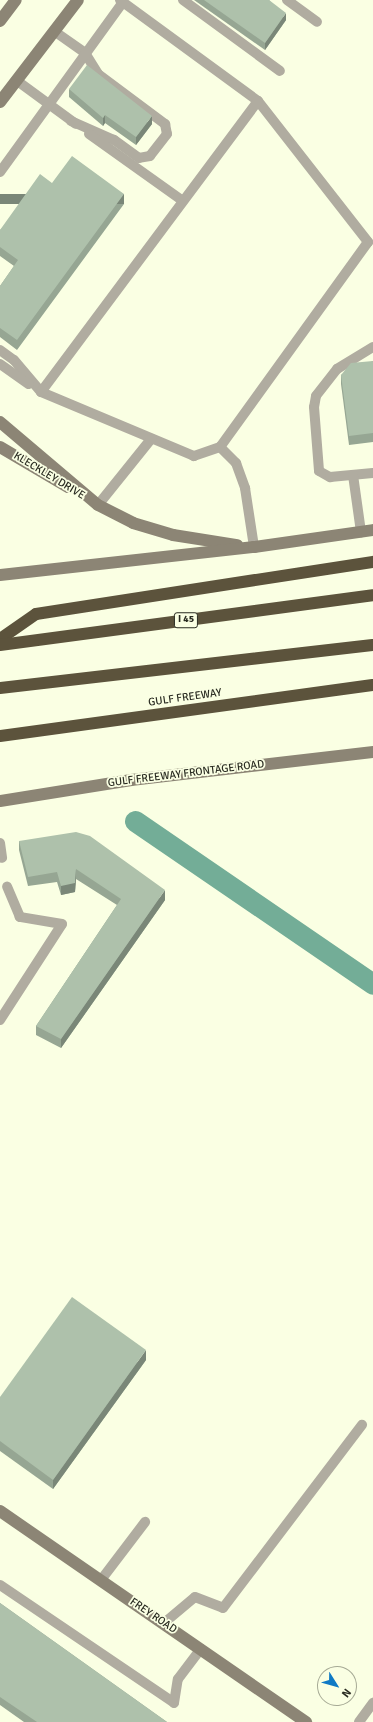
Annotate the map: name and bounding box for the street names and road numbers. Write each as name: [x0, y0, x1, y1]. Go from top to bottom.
street label: KLECKLEY DRIVE: [11, 450, 87, 502]
road number: I 45: [173, 612, 199, 628]
street label: GULF FREEWAY: [148, 686, 222, 710]
street label: GULF FREEWAY FRONTAGE ROAD: [107, 758, 265, 790]
street label: FREY ROAD: [127, 1595, 179, 1637]

